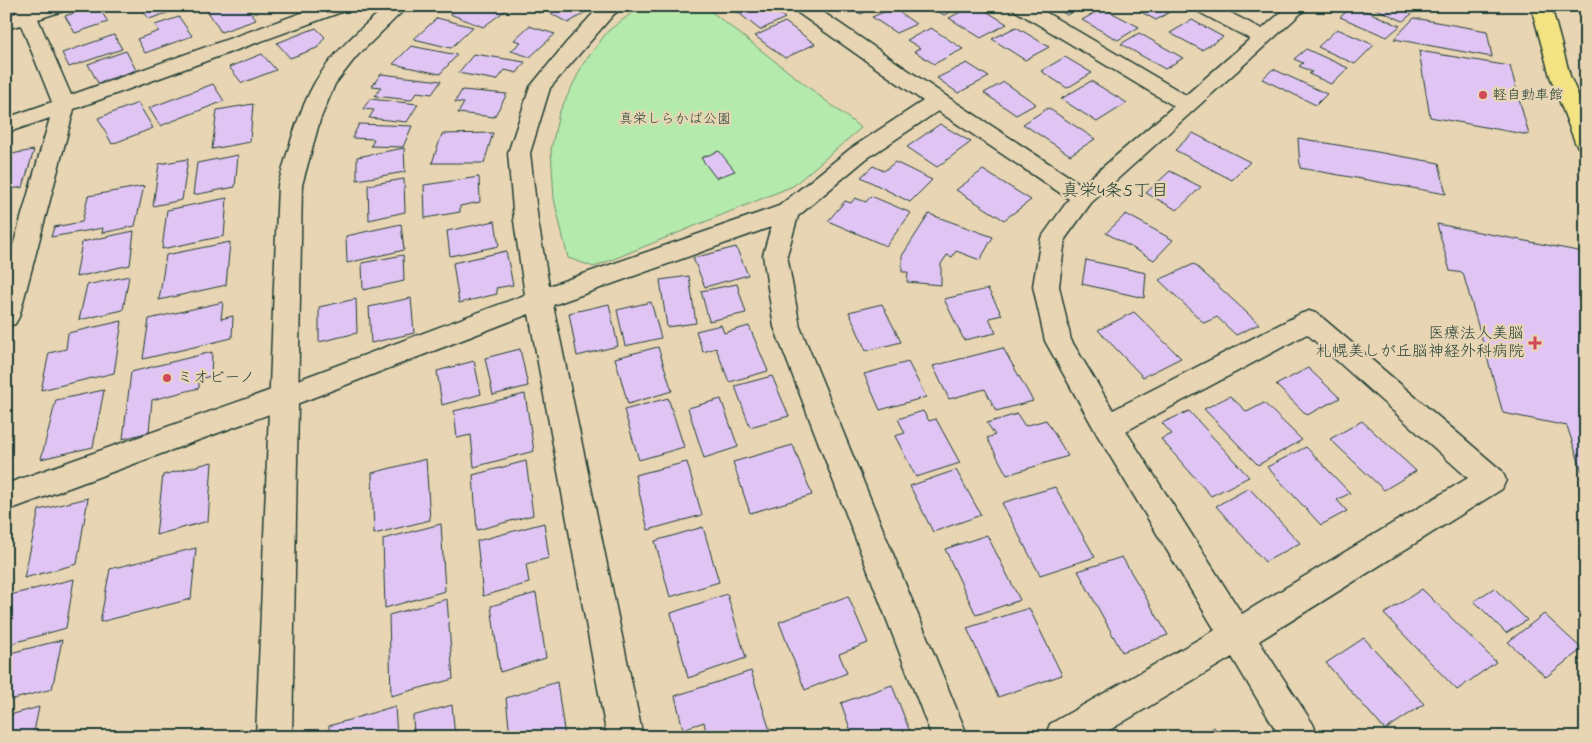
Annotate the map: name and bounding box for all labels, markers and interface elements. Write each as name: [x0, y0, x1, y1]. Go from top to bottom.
place label: 軽自動車館: [1493, 85, 1563, 106]
marker: 軽自動車館: [1477, 89, 1489, 101]
park label: 真栄しらかば公園: [619, 109, 731, 130]
district label: 真栄4条5丁目: [1061, 179, 1169, 205]
place label: 医療法人美脳 札幌美しが丘脳神経外科病院: [1316, 322, 1524, 364]
marker: 医療法人美脳 札幌美しが丘脳神経外科病院: [1528, 336, 1542, 350]
place label: ミオビーノ: [177, 366, 255, 390]
marker: ミオビーノ: [161, 372, 173, 384]

